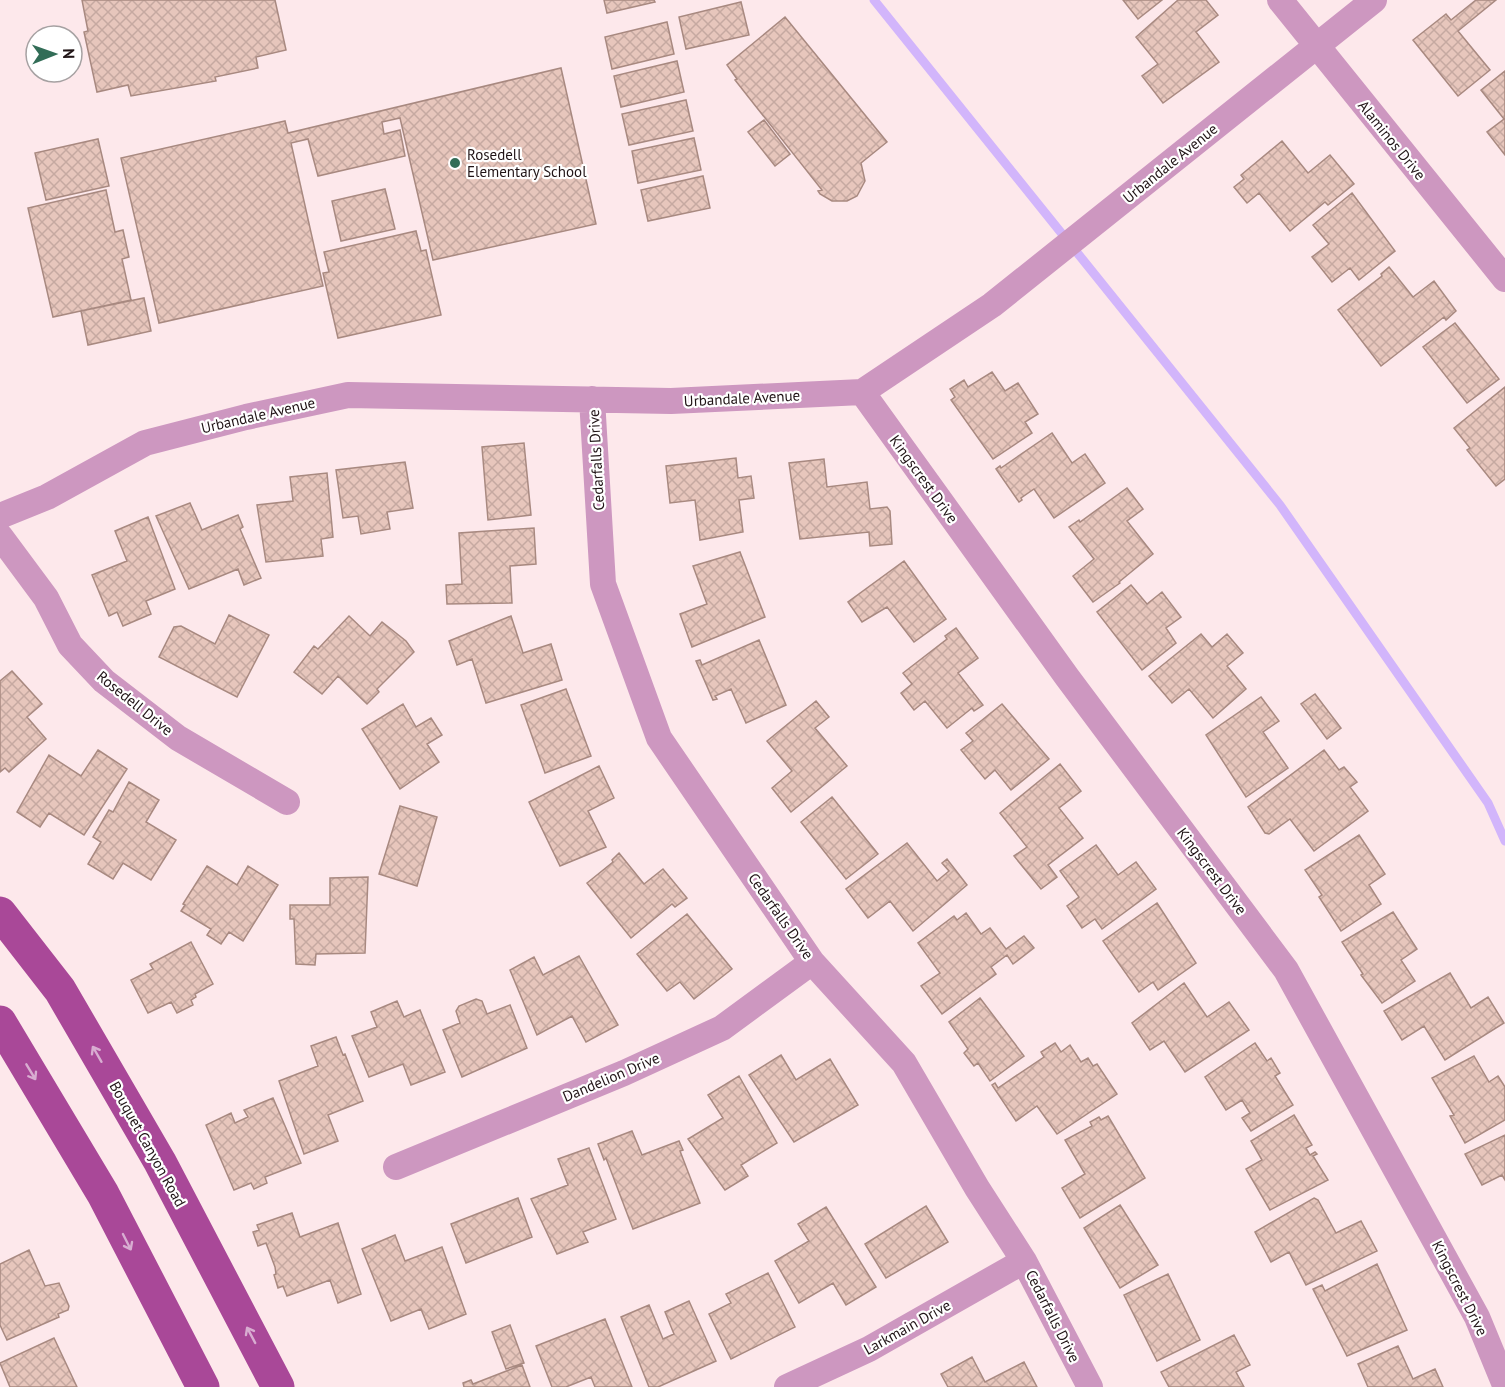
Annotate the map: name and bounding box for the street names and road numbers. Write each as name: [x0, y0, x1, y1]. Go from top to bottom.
street label: Alaminos Drive: [1354, 96, 1430, 184]
street label: Urbandale Avenue: [1119, 119, 1221, 207]
street label: Urbandale Avenue: [683, 385, 801, 411]
street label: Urbandale Avenue: [199, 393, 317, 437]
street label: Cedarfalls Drive: [584, 409, 608, 511]
street label: Kingscrest Drive: [886, 431, 962, 527]
street label: Rosedell Drive: [93, 667, 177, 739]
street label: Kingscrest Drive: [1173, 824, 1251, 918]
street label: Cedarfalls Drive: [744, 869, 818, 963]
street label: Dandelion Drive: [560, 1048, 662, 1106]
street label: Bouquet Canyon Road: [106, 1078, 190, 1210]
street label: Kingscrest Drive: [1428, 1237, 1492, 1339]
street label: Cedarfalls Drive: [1022, 1267, 1084, 1365]
street label: Larkmain Drive: [860, 1295, 954, 1359]

